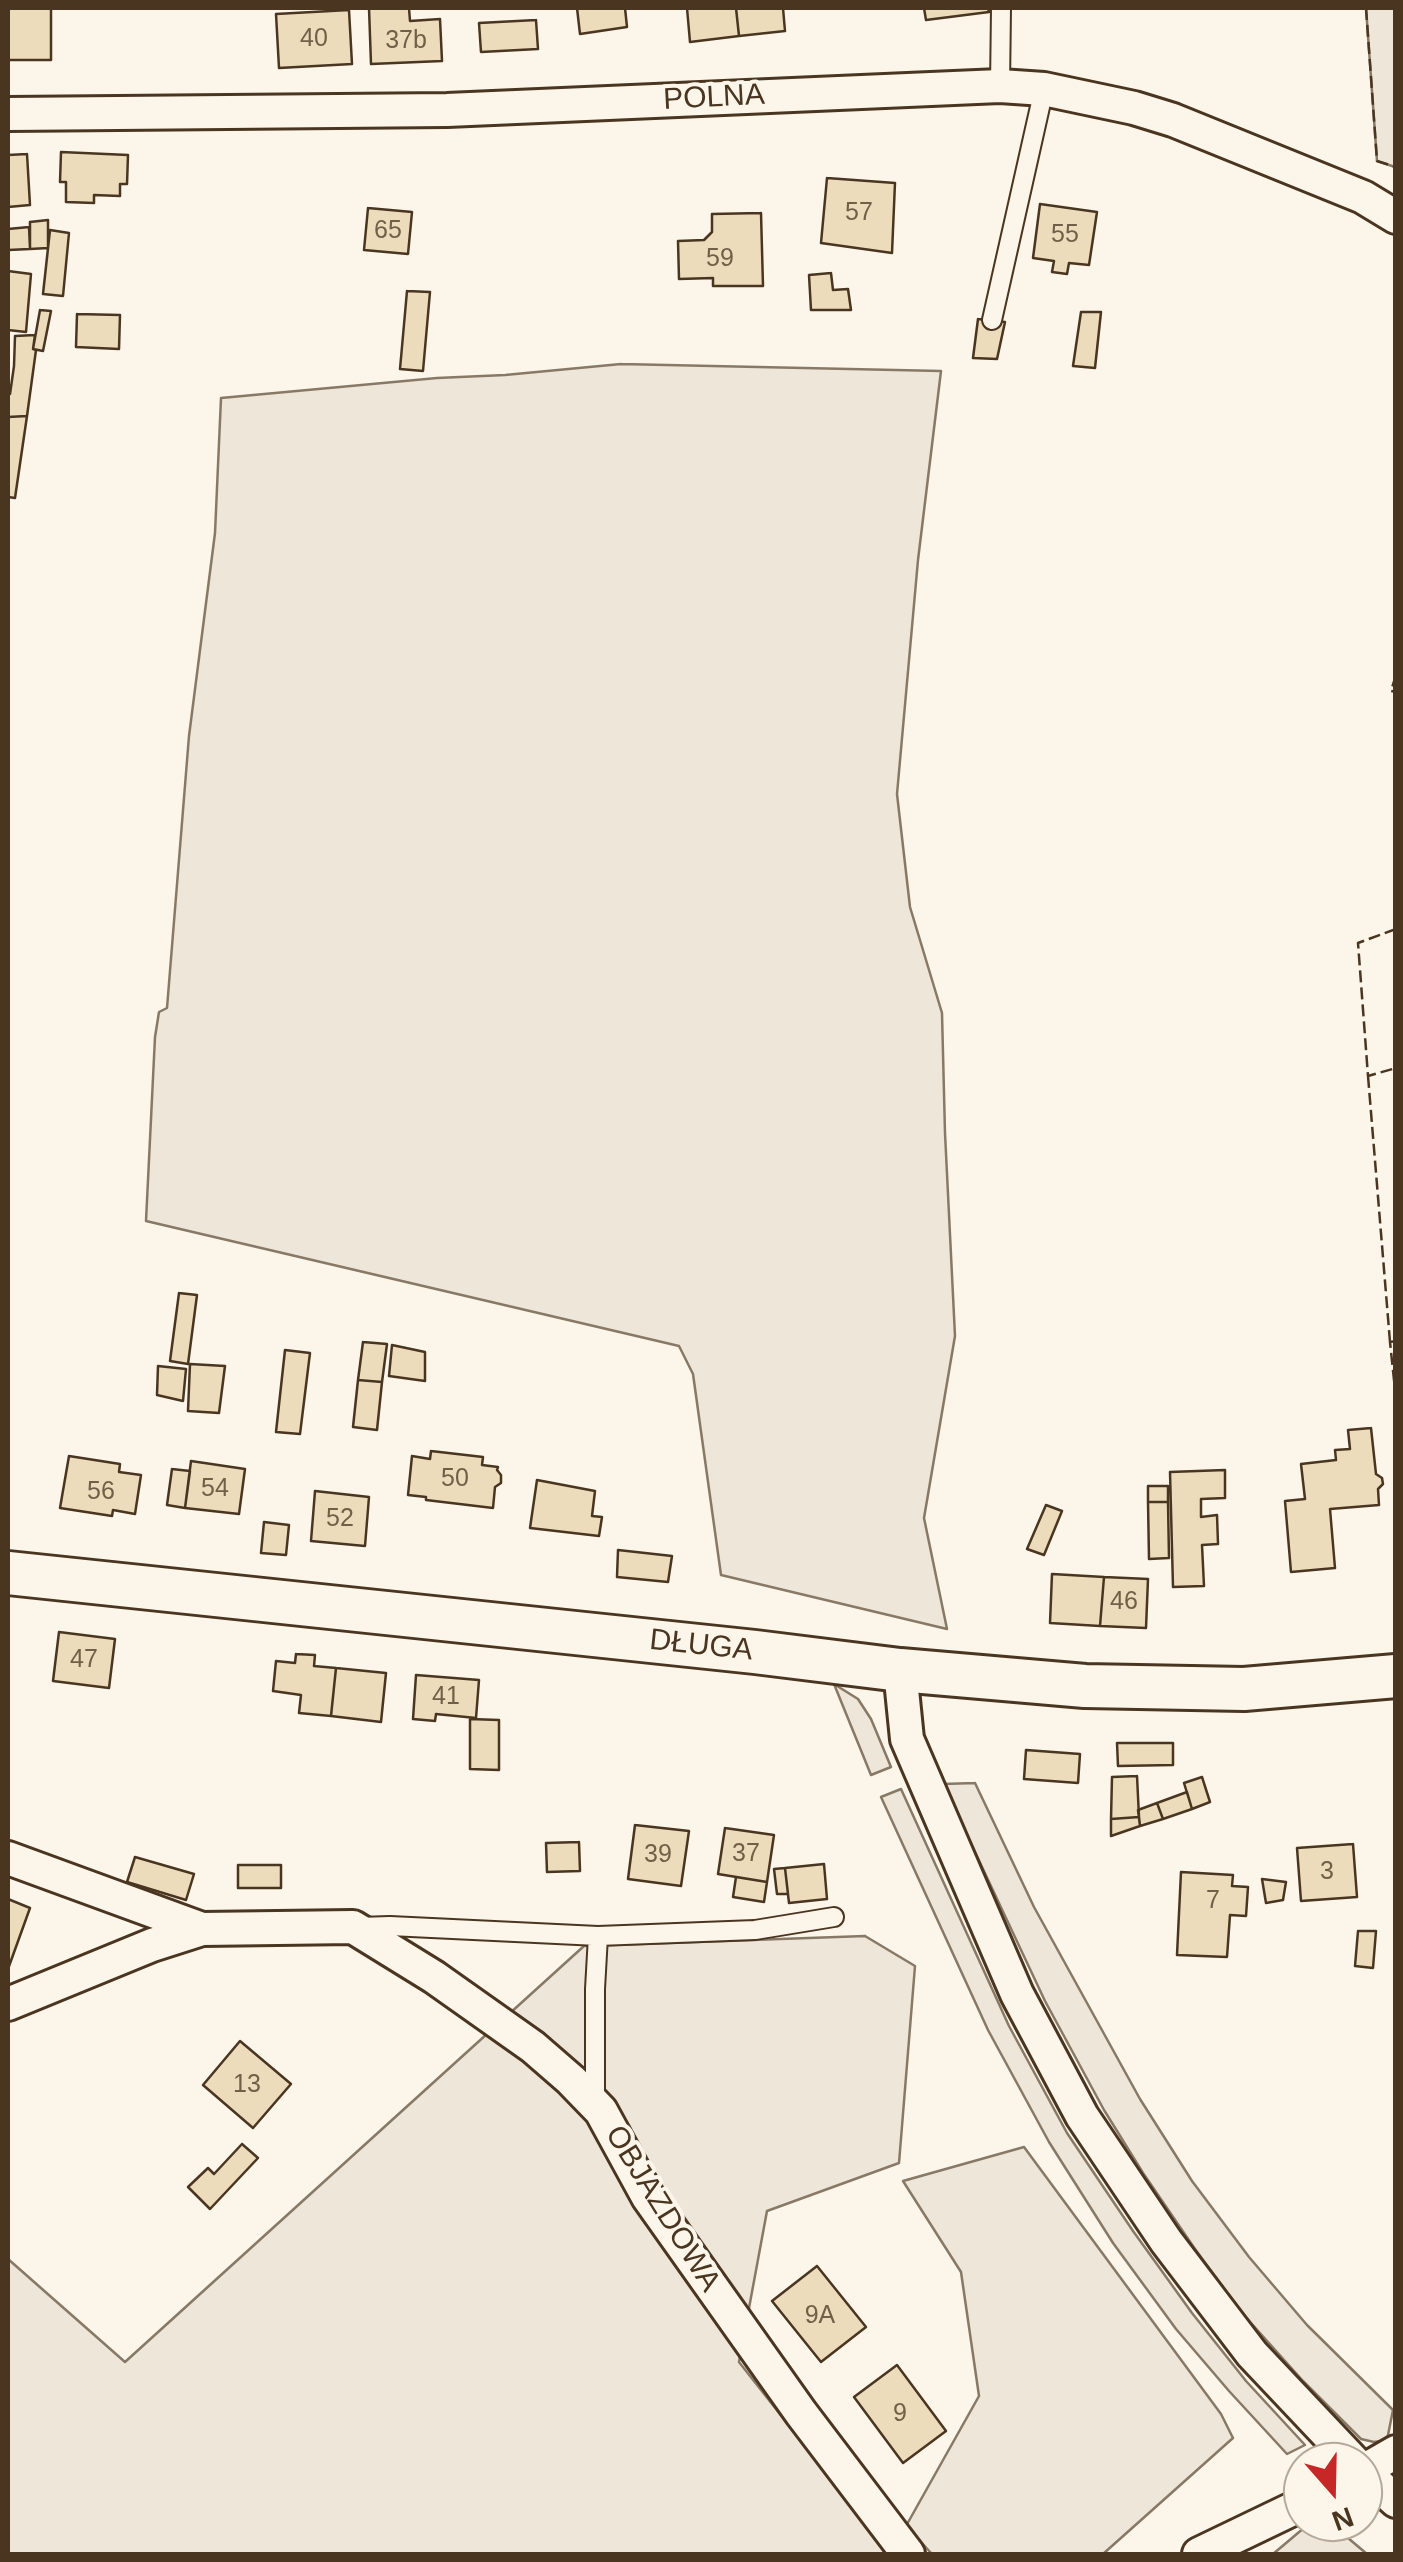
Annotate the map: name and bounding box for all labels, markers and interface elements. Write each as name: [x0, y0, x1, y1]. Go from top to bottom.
house number: 40: [300, 24, 328, 54]
house number: 37b: [385, 26, 427, 56]
street label: POLNA: [662, 77, 766, 119]
house number: 57: [845, 198, 873, 228]
house number: 65: [374, 216, 402, 246]
house number: 55: [1051, 220, 1079, 250]
house number: 59: [706, 244, 734, 274]
house number: 50: [441, 1464, 469, 1494]
house number: 54: [201, 1474, 229, 1504]
house number: 56: [87, 1477, 115, 1507]
house number: 52: [326, 1504, 354, 1534]
house number: 46: [1110, 1587, 1138, 1617]
street label: DŁUGA: [648, 1623, 754, 1669]
house number: 47: [70, 1645, 98, 1675]
house number: 41: [432, 1682, 460, 1712]
house number: 37: [732, 1839, 760, 1869]
house number: 39: [644, 1840, 672, 1870]
house number: 3: [1320, 1857, 1334, 1887]
house number: 7: [1206, 1886, 1220, 1916]
house number: 13: [233, 2070, 261, 2100]
street label: OBJAZDOWA: [597, 2119, 727, 2299]
house number: 9A: [805, 2301, 835, 2331]
house number: 9: [893, 2399, 907, 2429]
north arrow: [1283, 2442, 1383, 2542]
text: N: [1328, 2501, 1358, 2537]

